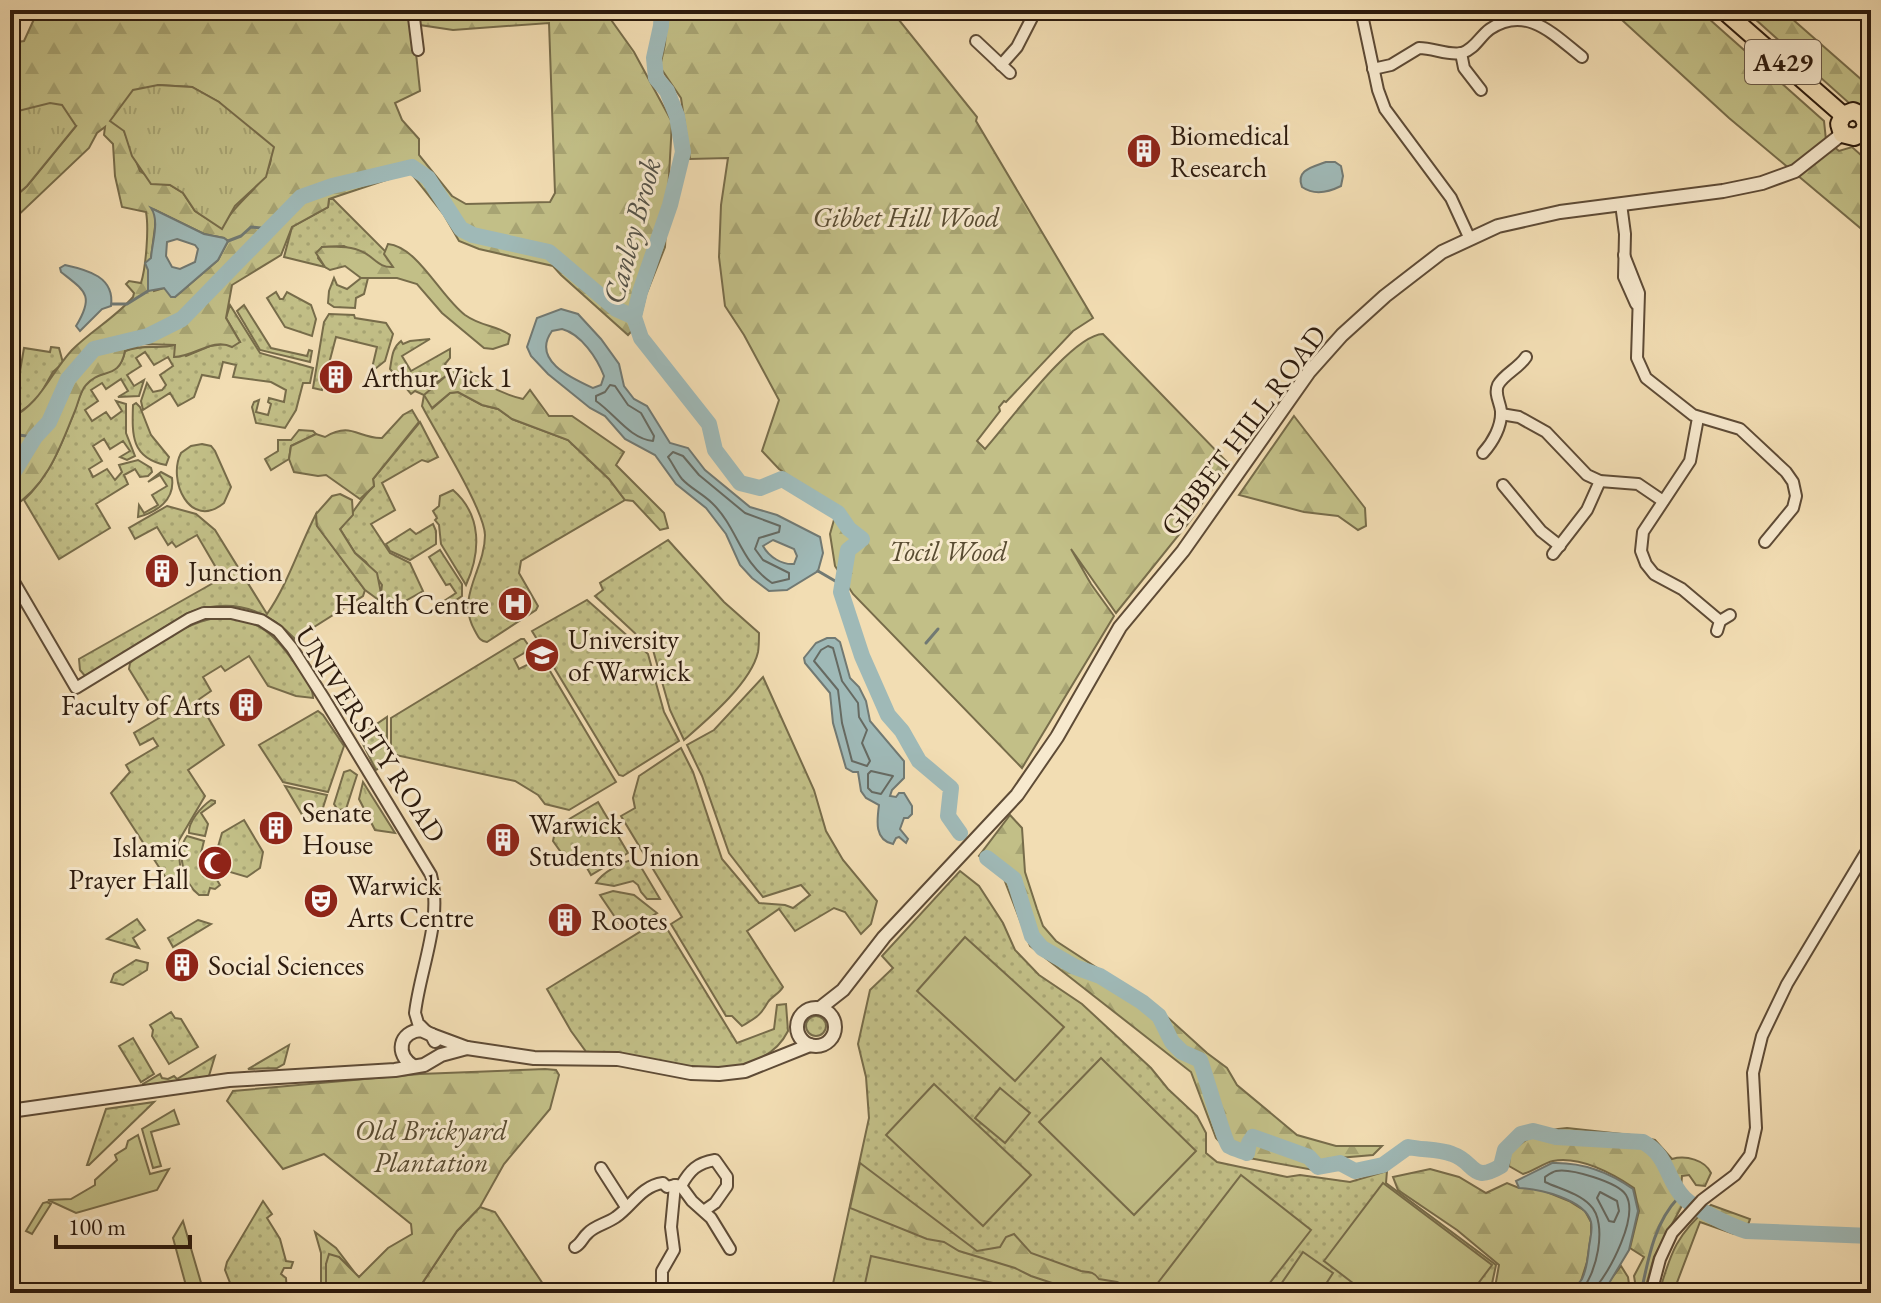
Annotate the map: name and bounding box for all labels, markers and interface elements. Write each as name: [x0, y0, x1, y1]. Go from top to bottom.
road number: A429: [1745, 40, 1821, 84]
place label: Biomedical Research: [1170, 117, 1290, 185]
building icon: Biomedical Research: [1125, 132, 1163, 170]
water label: Canley Brook: [593, 153, 670, 308]
park label: Gibbet Hill Wood: [813, 199, 1000, 235]
street label: GIBBET HILL ROAD: [1152, 318, 1334, 542]
building icon: Arthur Vick 1: [317, 358, 355, 396]
place label: Arthur Vick 1: [361, 359, 512, 395]
park label: Tocil Wood: [889, 533, 1008, 569]
building icon: Junction: [143, 552, 181, 590]
place label: Junction: [186, 553, 283, 589]
hospital icon: Health Centre: [496, 585, 534, 623]
place label: Health Centre: [334, 586, 489, 622]
street label: UNIVERSITY ROAD: [288, 619, 454, 849]
place label: University of Warwick: [568, 621, 691, 689]
school or university icon: University of Warwick: [523, 636, 561, 674]
building icon: Faculty of Arts: [227, 686, 265, 724]
place label: Faculty of Arts: [61, 687, 220, 723]
place label: Senate House: [302, 794, 373, 862]
place label: Warwick Students Union: [529, 806, 700, 874]
building icon: Senate House: [257, 809, 295, 847]
building icon: Warwick Students Union: [484, 821, 522, 859]
place label: Islamic Prayer Hall: [69, 829, 189, 897]
mosque icon: Islamic Prayer Hall: [196, 844, 234, 882]
place label: Warwick Arts Centre: [346, 867, 474, 935]
theatre icon: Warwick Arts Centre: [302, 882, 340, 920]
building icon: Rootes: [546, 901, 584, 939]
place label: Rootes: [591, 902, 667, 938]
building icon: Social Sciences: [163, 946, 201, 984]
place label: Social Sciences: [208, 947, 364, 983]
park label: Old Brickyard Plantation: [355, 1112, 508, 1180]
scale bar: [56, 1199, 190, 1249]
text: 100 m: [68, 1211, 126, 1242]

